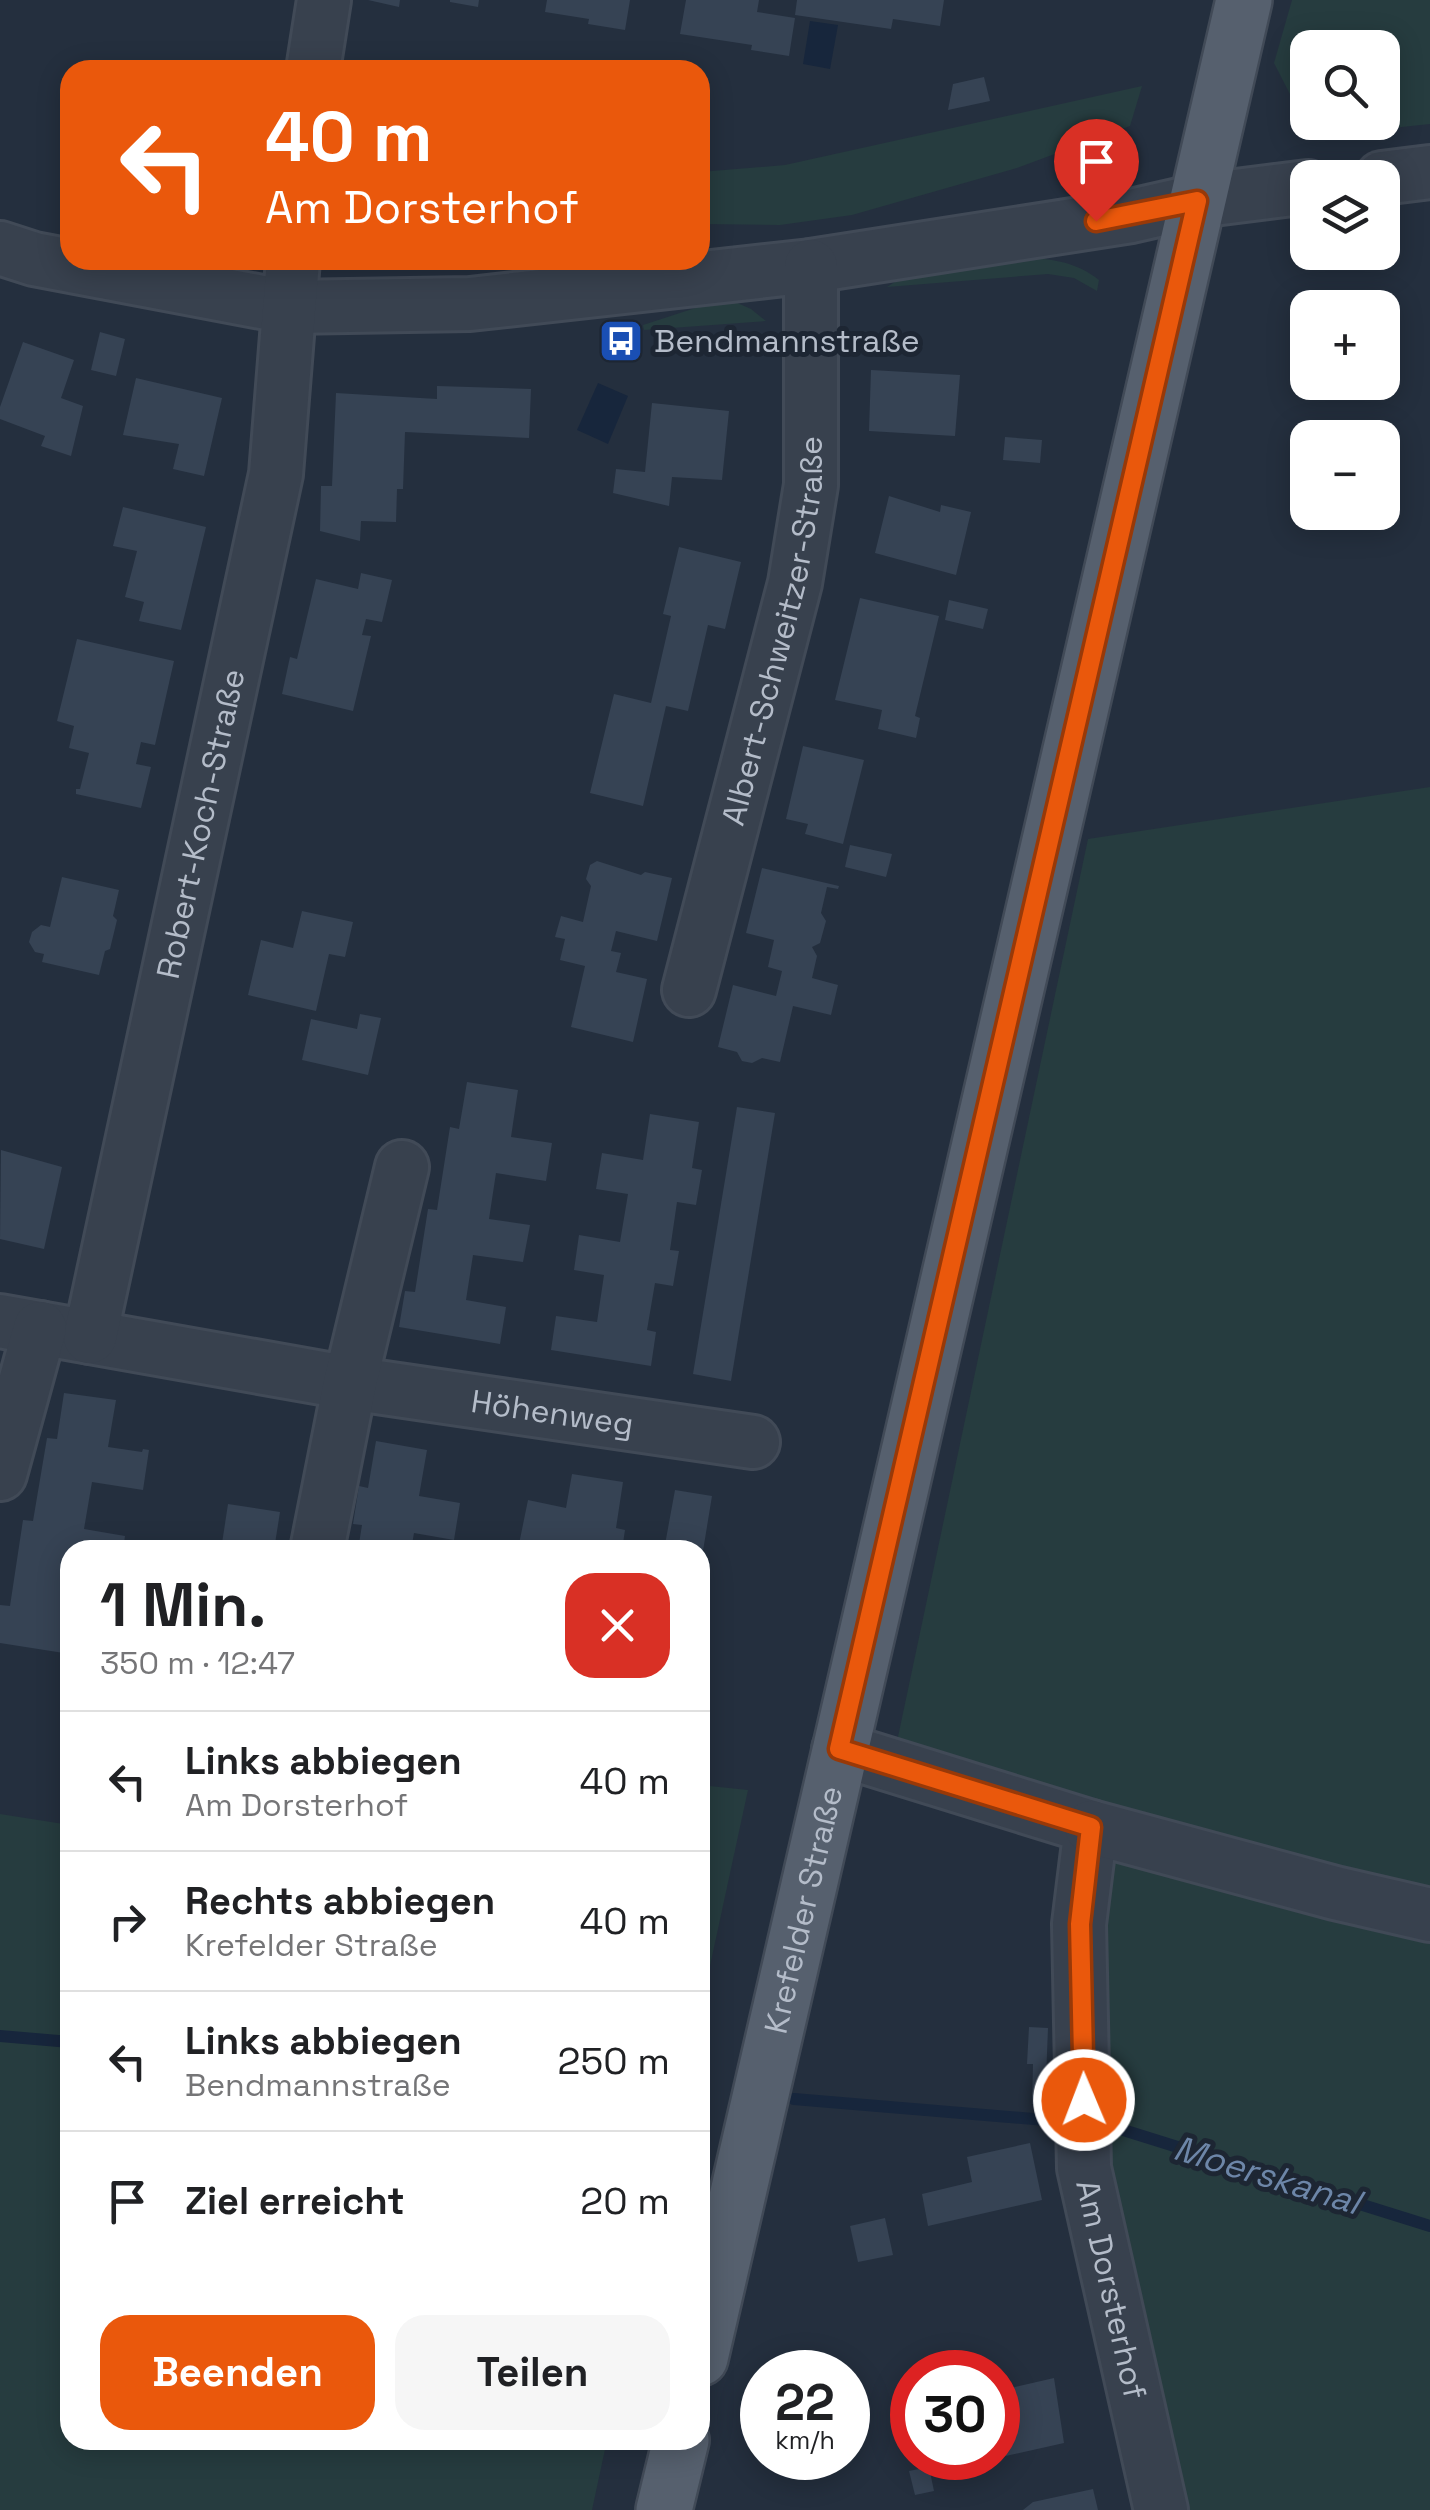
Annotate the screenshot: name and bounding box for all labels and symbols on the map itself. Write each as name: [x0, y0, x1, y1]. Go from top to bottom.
pin: [1054, 119, 1139, 222]
bus stop icon: Bendmannstraße: [598, 318, 644, 364]
place label: Bendmannstraße: [654, 321, 920, 361]
street label: Albert-Schweitzer-Straße: [713, 436, 831, 829]
street label: Robert-Koch-Straße: [148, 665, 253, 982]
street label: Höhenweg: [469, 1381, 636, 1444]
street label: Krefelder Straße: [756, 1782, 851, 2037]
position arrow: [1032, 2048, 1136, 2152]
water label: Moerskanal: [1168, 2126, 1369, 2225]
street label: Am Dorsterhof: [1067, 2176, 1155, 2403]
speed limit sign: 30: [890, 2350, 1020, 2480]

